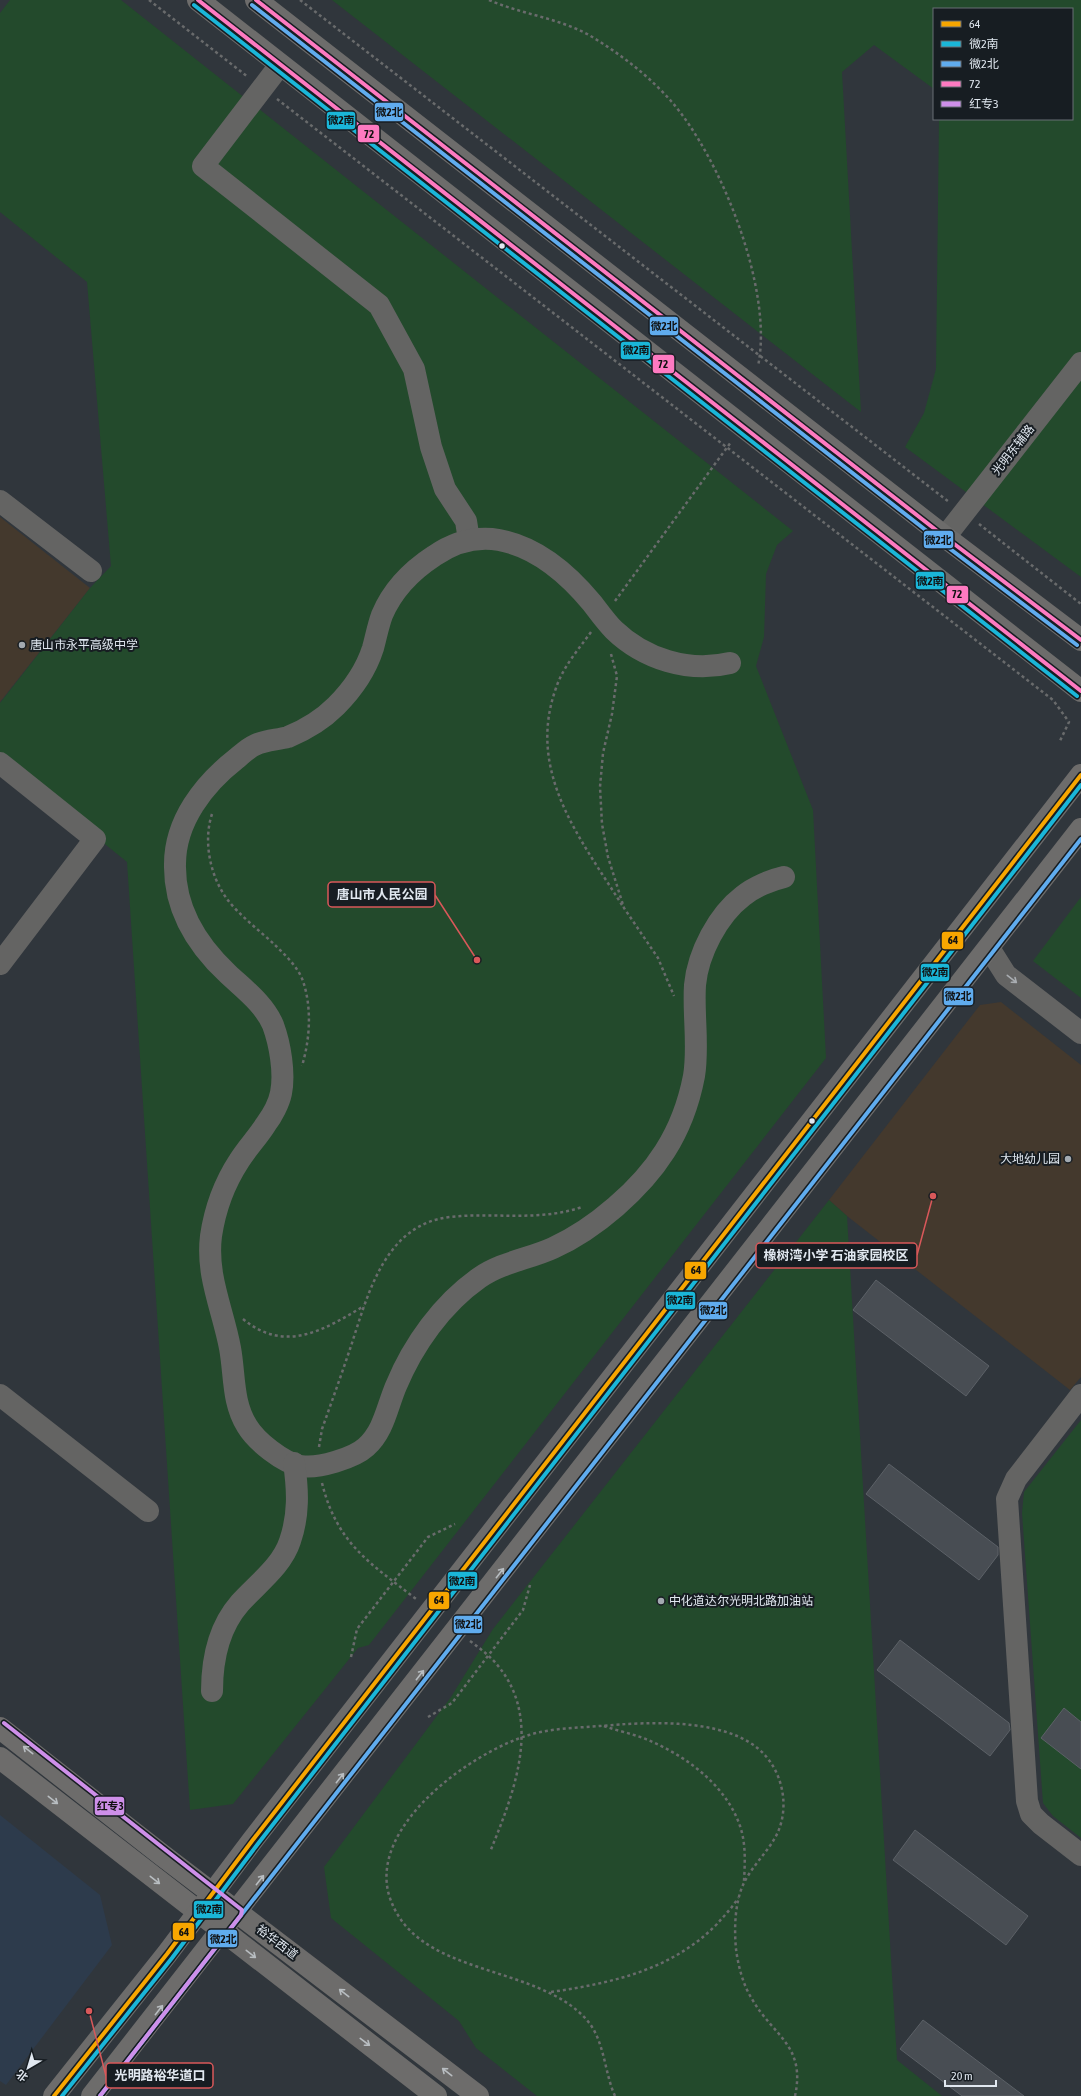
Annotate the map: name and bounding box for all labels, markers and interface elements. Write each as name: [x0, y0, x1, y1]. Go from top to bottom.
legend: [933, 8, 1073, 120]
text: 64: [969, 17, 981, 31]
text: 微2南: [969, 37, 999, 51]
text: 微2北: [969, 57, 999, 71]
text: 72: [969, 77, 980, 91]
text: 红专3: [969, 97, 999, 111]
line badge: 微2北: [374, 102, 404, 122]
text: 微2北: [375, 106, 403, 118]
line badge: 微2南: [326, 111, 356, 130]
text: 微2南: [327, 114, 355, 126]
line badge: 72: [357, 124, 380, 143]
text: 72: [364, 128, 374, 140]
unlabelled marker: [497, 241, 507, 251]
line badge: 微2北: [649, 316, 679, 336]
text: 微2北: [650, 320, 678, 332]
line badge: 微2南: [620, 341, 651, 360]
text: 微2南: [622, 344, 650, 356]
line badge: 72: [652, 354, 675, 374]
text: 72: [658, 358, 668, 370]
street label: 光明东辅路: [989, 422, 1037, 478]
line badge: 微2北: [923, 530, 954, 549]
text: 微2北: [924, 534, 952, 546]
line badge: 微2南: [915, 571, 945, 590]
text: 微2南: [916, 575, 944, 587]
line badge: 72: [946, 585, 969, 604]
text: 72: [952, 588, 962, 600]
place label: 唐山市永平高级中学: [30, 638, 138, 652]
marker: 唐山市永平高级中学: [17, 640, 27, 650]
callout: 唐山市人民公园: [328, 882, 435, 907]
text: 唐山市人民公园: [336, 887, 428, 902]
line badge: 64: [941, 931, 964, 950]
text: 64: [948, 934, 958, 946]
line badge: 微2南: [920, 963, 950, 982]
text: 微2南: [921, 966, 949, 978]
one-way arrow: [1006, 975, 1017, 984]
line badge: 微2北: [943, 987, 974, 1006]
text: 微2北: [944, 990, 972, 1002]
unlabelled marker: [807, 1116, 817, 1126]
place label: 大地幼儿园: [1000, 1152, 1060, 1166]
marker: 大地幼儿园: [1063, 1154, 1073, 1164]
callout: 橡树湾小学 石油家园校区: [756, 1243, 917, 1268]
text: 橡树湾小学 石油家园校区: [764, 1248, 908, 1263]
line badge: 64: [684, 1261, 707, 1280]
text: 64: [691, 1264, 701, 1276]
line badge: 微2南: [665, 1291, 696, 1310]
text: 微2南: [666, 1294, 694, 1306]
line badge: 微2北: [698, 1301, 728, 1320]
text: 微2北: [699, 1304, 727, 1316]
one-way arrow: [496, 1567, 504, 1578]
line badge: 微2南: [447, 1571, 478, 1590]
text: 微2南: [448, 1575, 476, 1587]
line badge: 64: [428, 1591, 450, 1610]
text: 64: [434, 1594, 444, 1606]
place label: 中化道达尔光明北路加油站: [669, 1594, 813, 1608]
marker: 中化道达尔光明北路加油站: [656, 1596, 666, 1606]
line badge: 微2北: [453, 1615, 483, 1634]
text: 微2北: [454, 1618, 482, 1630]
one-way arrow: [415, 1670, 424, 1681]
one-way arrow: [22, 1746, 33, 1754]
one-way arrow: [335, 1772, 344, 1783]
one-way arrow: [47, 1795, 58, 1804]
line badge: 红专3: [94, 1796, 125, 1816]
text: 红专3: [96, 1800, 124, 1812]
one-way arrow: [150, 1875, 161, 1884]
one-way arrow: [255, 1875, 264, 1886]
line badge: 微2南: [193, 1900, 224, 1919]
text: 微2南: [195, 1903, 223, 1915]
line badge: 64: [172, 1922, 195, 1941]
street label: 裕华西道: [254, 1922, 300, 1962]
text: 64: [179, 1926, 189, 1938]
line badge: 微2北: [207, 1929, 238, 1948]
text: 微2北: [209, 1933, 237, 1945]
one-way arrow: [245, 1949, 256, 1958]
one-way arrow: [338, 1989, 349, 1997]
one-way arrow: [155, 2004, 163, 2015]
one-way arrow: [359, 2037, 370, 2046]
north arrow: [8, 2048, 48, 2088]
scale bar: [945, 2062, 996, 2088]
callout: 光明路裕华道口: [106, 2063, 213, 2088]
text: 北: [14, 2068, 30, 2084]
text: 光明路裕华道口: [114, 2068, 206, 2083]
one-way arrow: [441, 2068, 452, 2077]
text: 20 m: [951, 2069, 973, 2083]

